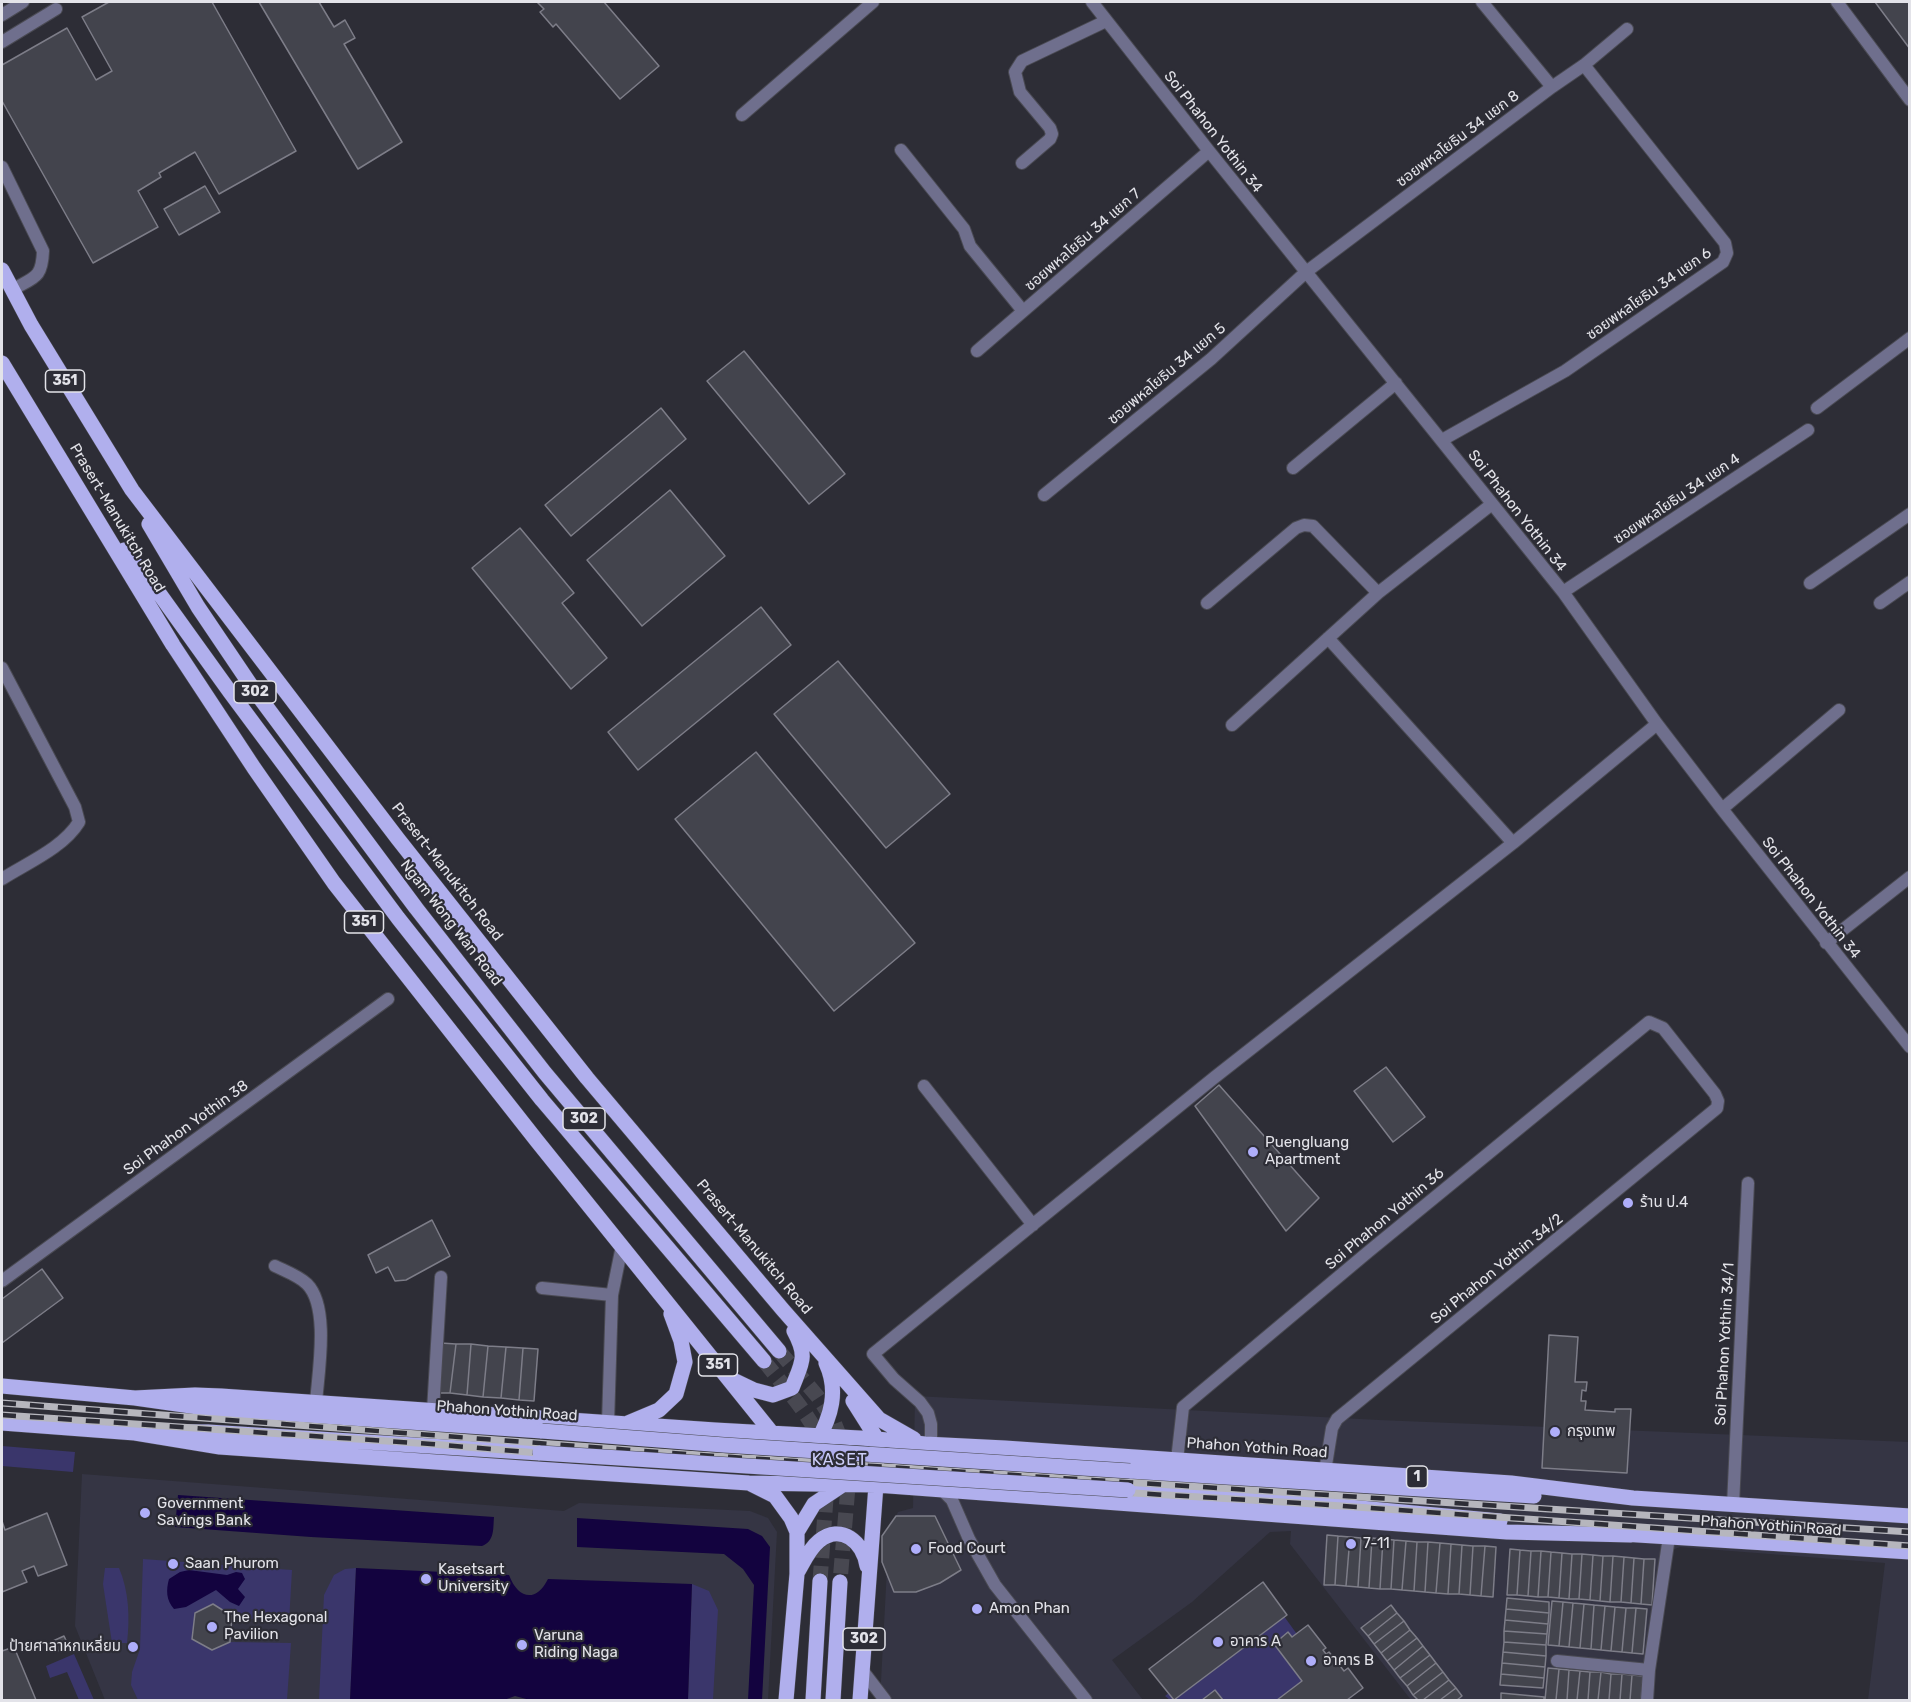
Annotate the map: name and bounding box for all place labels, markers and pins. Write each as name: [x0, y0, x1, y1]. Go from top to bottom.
place label: Puengluang Apartment: [1265, 1134, 1349, 1169]
marker: Puengluang Apartment: [1246, 1145, 1260, 1159]
place label: ร้าน ป.4: [1640, 1194, 1688, 1212]
marker: ร้าน ป.4: [1621, 1196, 1635, 1210]
place label: กรุงเทพ: [1567, 1423, 1615, 1441]
marker: กรุงเทพ: [1548, 1425, 1562, 1439]
place label: Government Savings Bank: [157, 1495, 251, 1530]
marker: Government Savings Bank: [138, 1506, 152, 1520]
place label: 7-11: [1363, 1535, 1390, 1553]
marker: 7-11: [1344, 1537, 1358, 1551]
place label: Food Court: [928, 1540, 1006, 1558]
marker: Food Court: [909, 1542, 923, 1556]
place label: Saan Phurom: [185, 1555, 279, 1573]
marker: Saan Phurom: [166, 1557, 180, 1571]
place label: Kasetsart University: [438, 1561, 509, 1596]
marker: Kasetsart University: [419, 1572, 433, 1586]
place label: Amon Phan: [989, 1600, 1070, 1618]
marker: Amon Phan: [970, 1602, 984, 1616]
place label: The Hexagonal Pavilion: [224, 1609, 327, 1644]
marker: The Hexagonal Pavilion: [205, 1620, 219, 1634]
place label: Varuna Riding Naga: [534, 1627, 618, 1662]
place label: อาคาร A: [1230, 1633, 1281, 1651]
marker: อาคาร A: [1211, 1635, 1225, 1649]
place label: ป้ายศาลาหกเหลี่ยม: [9, 1638, 121, 1656]
marker: Varuna Riding Naga: [515, 1638, 529, 1652]
marker: ป้ายศาลาหกเหลี่ยม: [126, 1640, 140, 1654]
place label: อาคาร B: [1323, 1652, 1374, 1670]
marker: อาคาร B: [1304, 1654, 1318, 1668]

